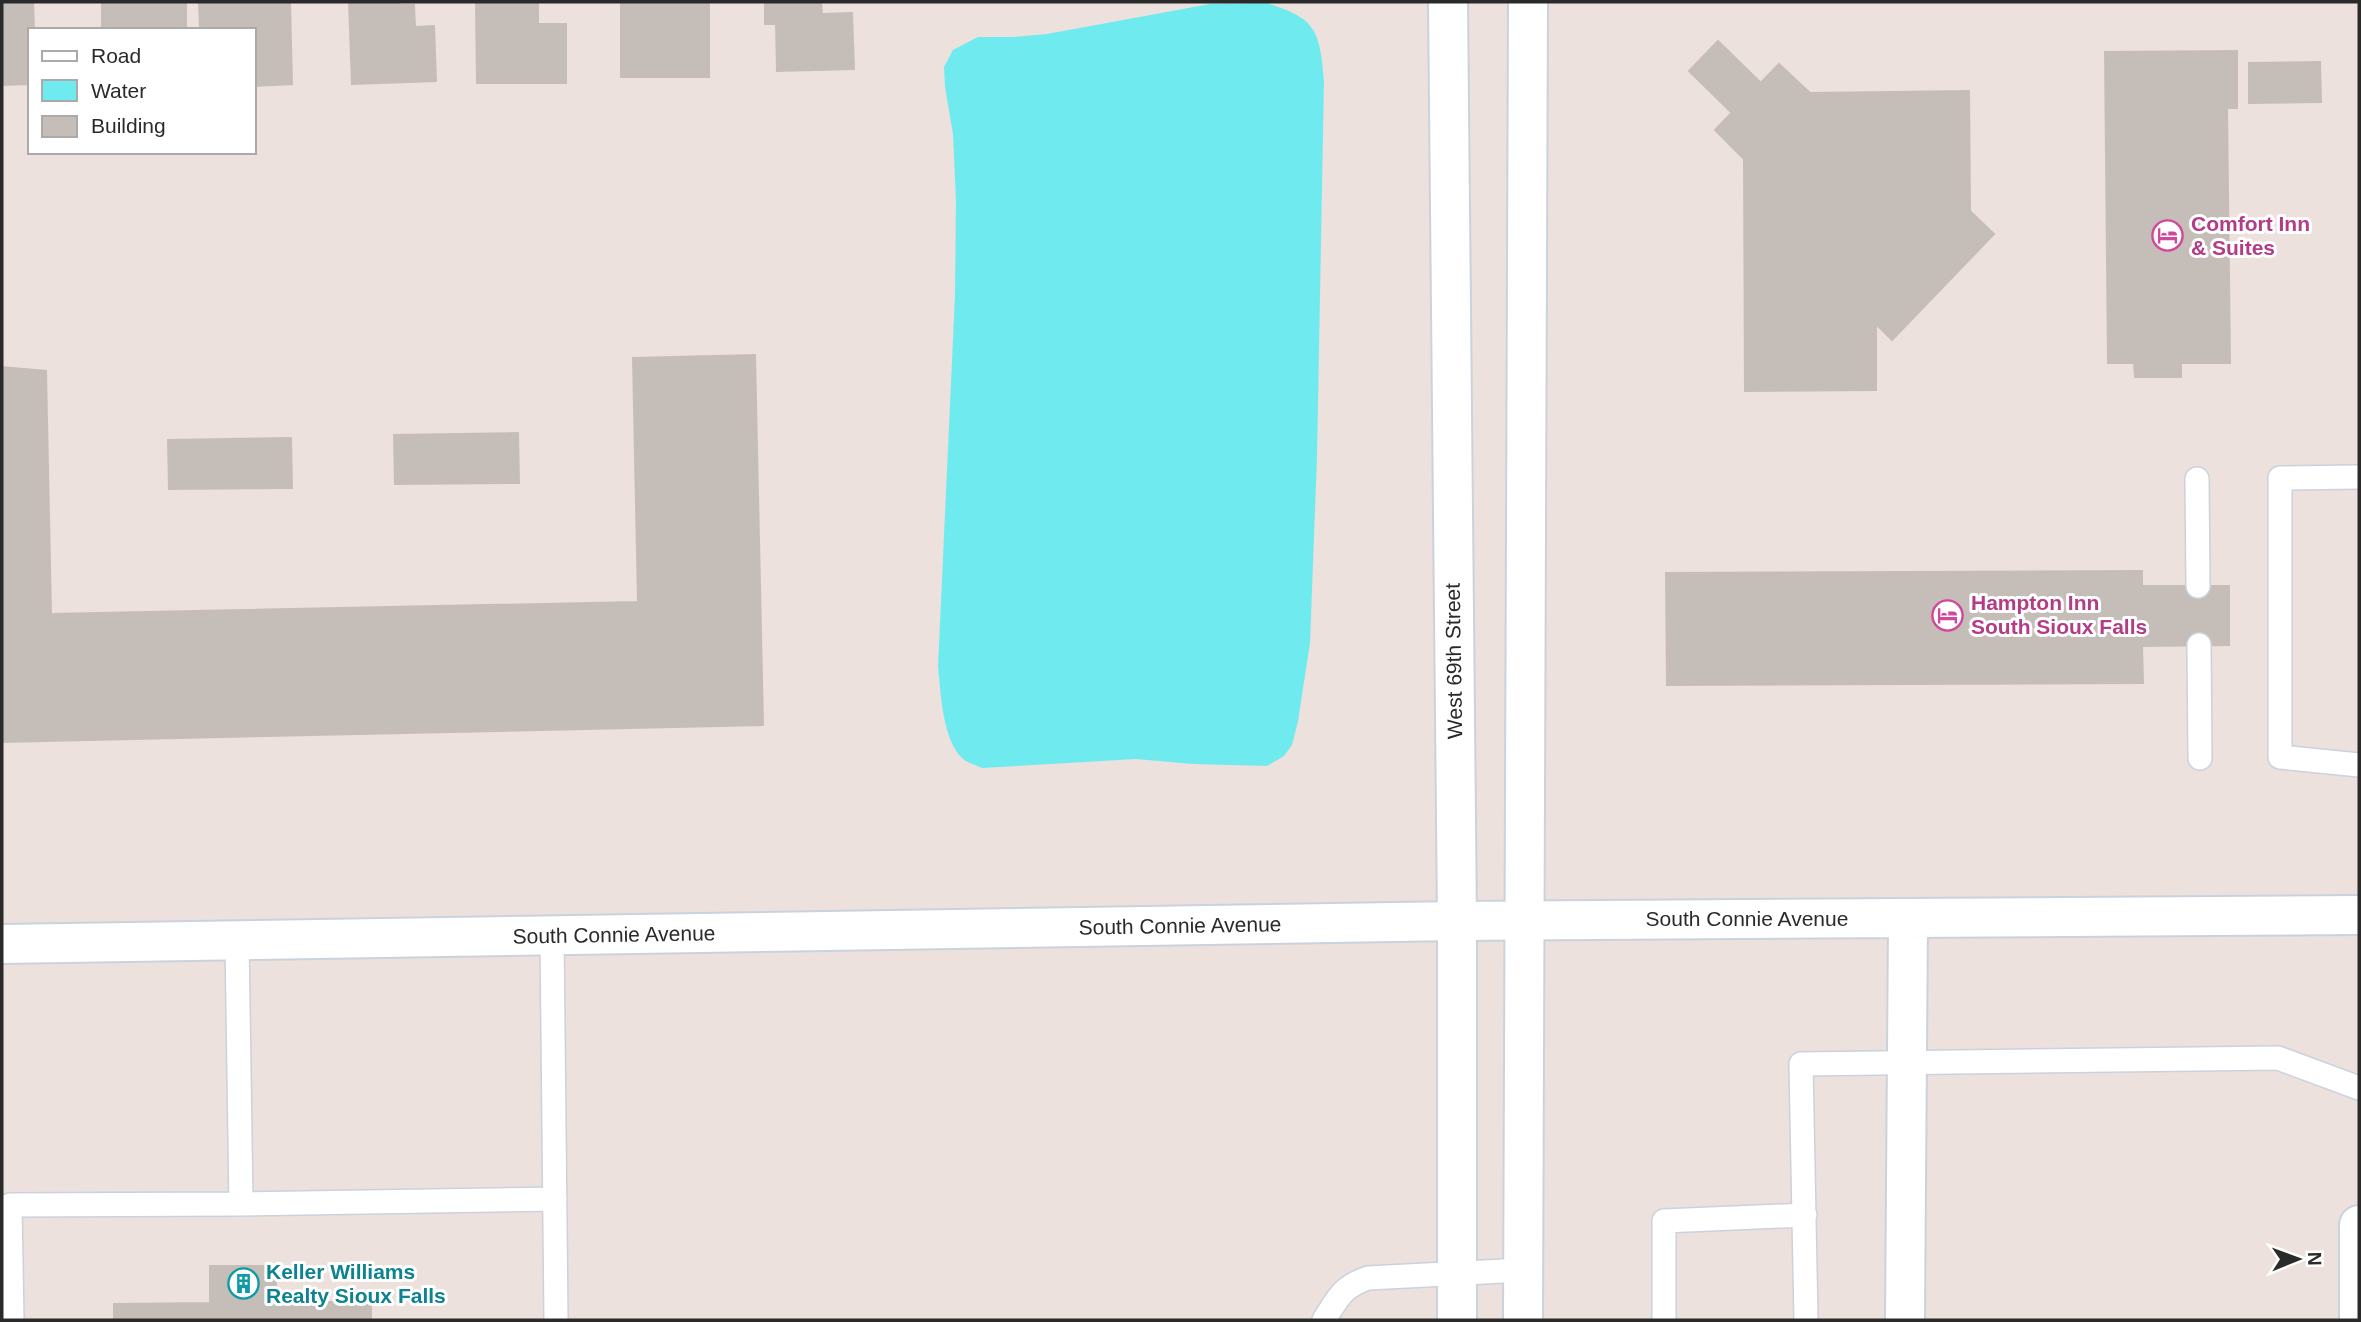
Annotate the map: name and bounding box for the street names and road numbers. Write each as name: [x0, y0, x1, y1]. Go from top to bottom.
street label: West 69th Street: [1441, 583, 1466, 739]
street label: South Connie Avenue: [1646, 907, 1848, 930]
street label: South Connie Avenue: [1078, 912, 1282, 939]
street label: South Connie Avenue: [512, 921, 716, 948]

